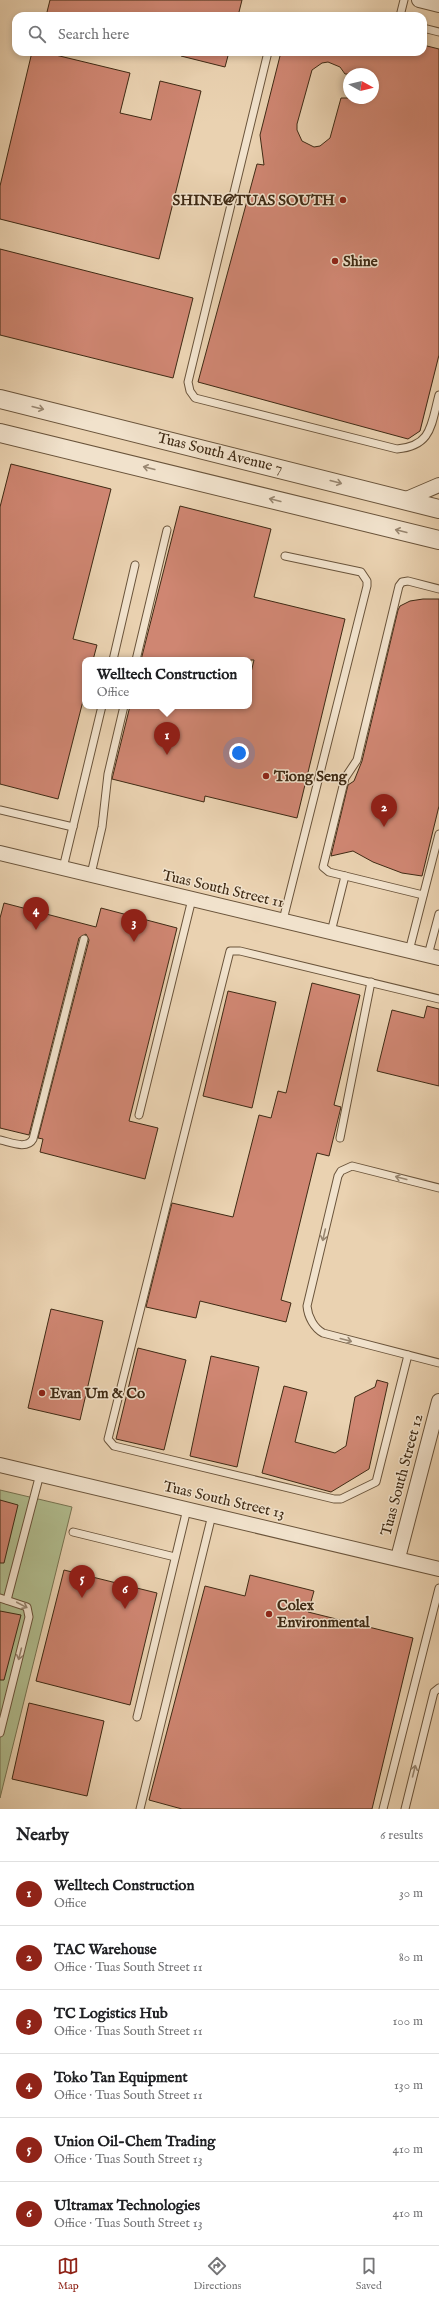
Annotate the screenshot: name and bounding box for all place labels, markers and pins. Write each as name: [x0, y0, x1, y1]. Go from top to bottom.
place label: SHINE@TUAS SOUTH: [173, 191, 335, 210]
marker: SHINE@TUAS SOUTH: [338, 195, 348, 205]
place label: Shine: [343, 252, 378, 271]
marker: Shine: [330, 256, 340, 266]
pin: 1: [154, 722, 180, 755]
place label: Tiong Seng: [273, 767, 348, 786]
marker: Tiong Seng: [261, 771, 271, 781]
pin: 2: [371, 794, 397, 827]
pin: 4: [23, 897, 49, 930]
pin: 3: [121, 909, 147, 942]
place label: Evan Um & Co: [50, 1384, 145, 1403]
marker: Evan Um & Co: [37, 1388, 47, 1398]
pin: 5: [69, 1565, 95, 1598]
pin: 6: [112, 1576, 138, 1609]
place label: Colex Environmental: [277, 1596, 370, 1632]
marker: Colex Environmental: [264, 1609, 274, 1619]

